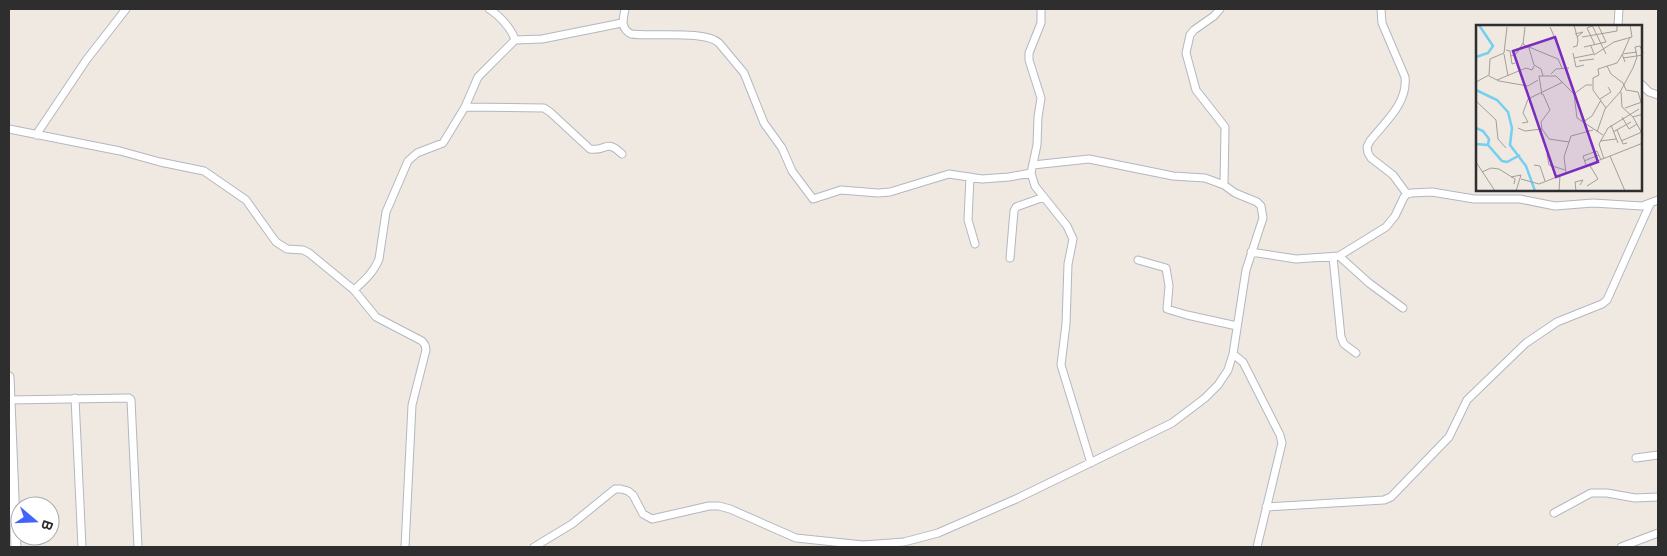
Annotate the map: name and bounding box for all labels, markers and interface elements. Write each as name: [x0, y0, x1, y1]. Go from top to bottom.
inset map: [1476, 25, 1642, 191]
north arrow: [10, 496, 60, 546]
text: B: [37, 518, 56, 533]

